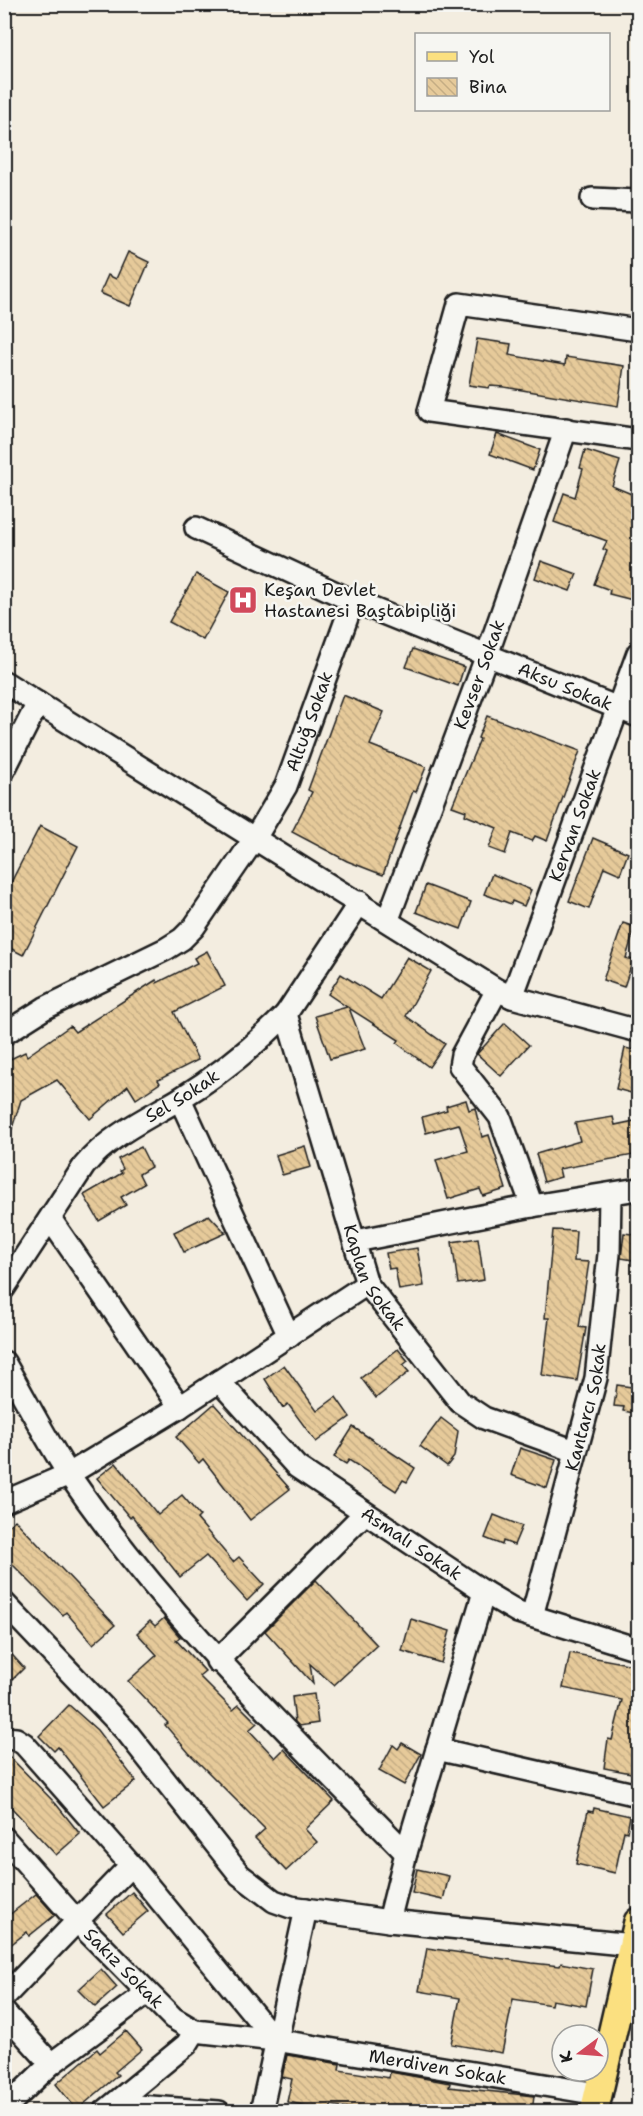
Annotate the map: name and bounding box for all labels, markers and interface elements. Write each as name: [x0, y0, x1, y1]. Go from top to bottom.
legend: [415, 33, 610, 111]
text: Yol: [469, 45, 495, 69]
text: Bina: [469, 75, 507, 99]
place label: Keşan Devlet Hastanesi Baştabipliği: [264, 578, 456, 623]
hospital icon: Keşan Devlet Hastanesi Baştabipliği: [227, 584, 259, 616]
street label: Kevser Sokak: [448, 616, 510, 733]
street label: Aksu Sokak: [514, 657, 616, 716]
street label: Altuğ Sokak: [280, 668, 339, 775]
street label: Kervan Sokak: [543, 765, 607, 885]
street label: Sel Sokak: [141, 1064, 224, 1128]
street label: Kaplan Sokak: [338, 1221, 411, 1336]
street label: Kantarcı Sokak: [560, 1342, 612, 1474]
street label: Asmalı Sokak: [357, 1501, 467, 1586]
street label: Sakız Sokak: [79, 1923, 169, 2014]
north arrow: [550, 2023, 610, 2083]
street label: Merdiven Sokak: [367, 2044, 508, 2091]
text: K: [554, 2049, 578, 2065]

